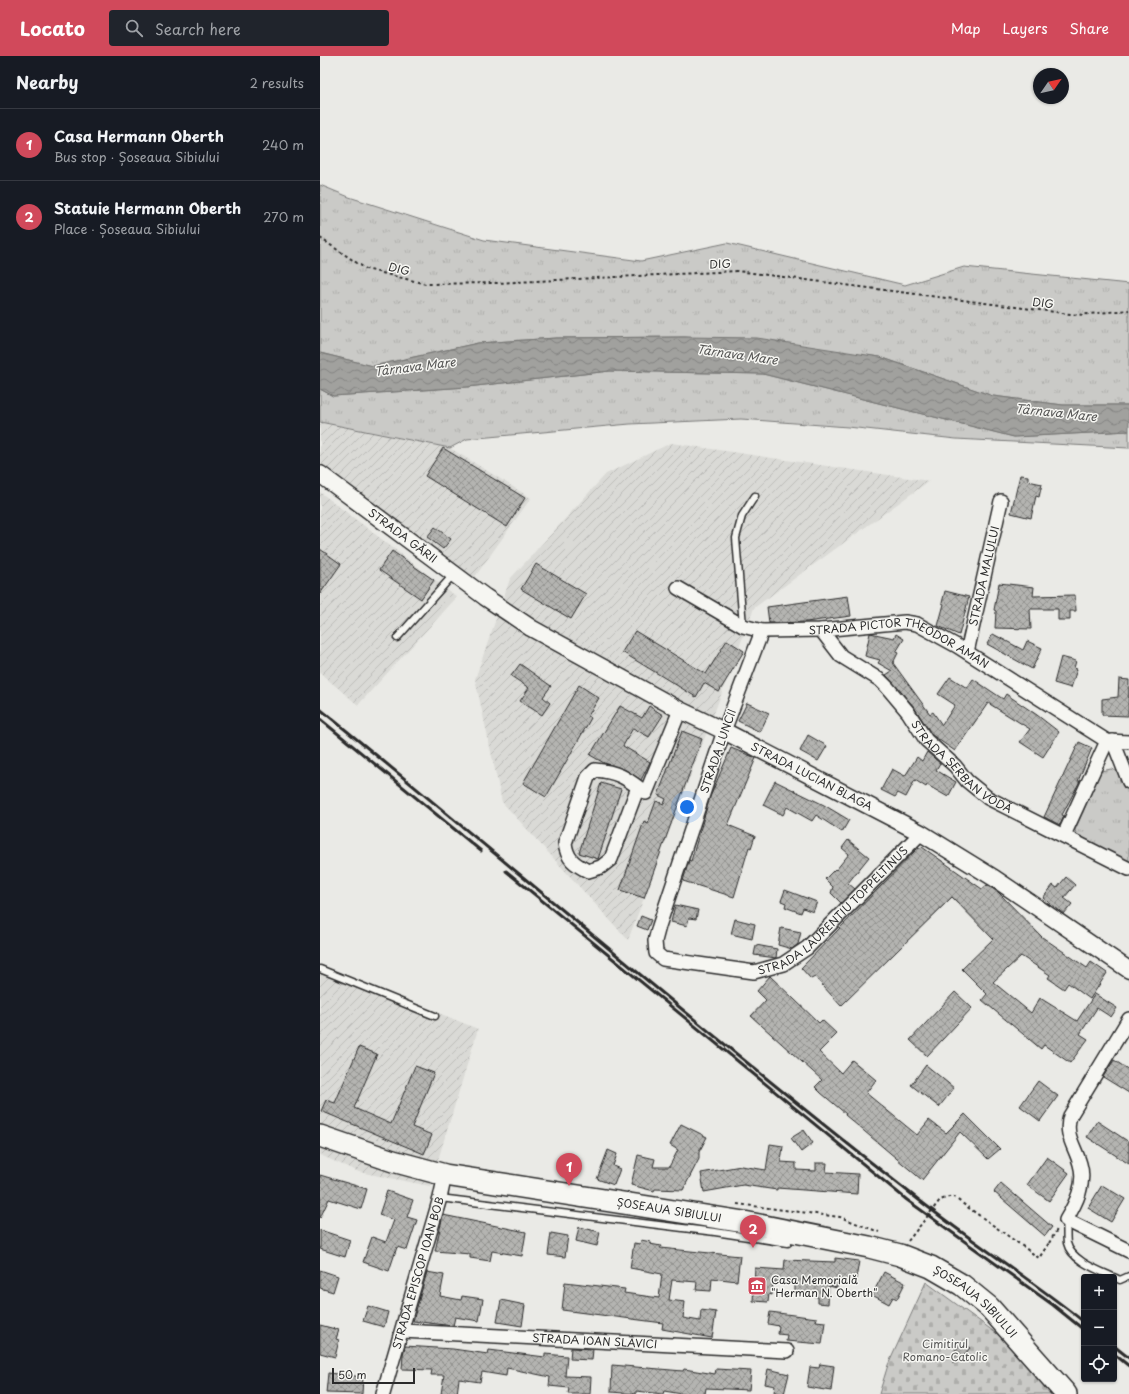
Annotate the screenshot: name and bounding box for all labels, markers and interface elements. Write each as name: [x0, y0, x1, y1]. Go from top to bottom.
search box: [109, 10, 389, 46]
text: Locato: [20, 14, 85, 42]
icon: search: [123, 17, 145, 39]
text: Search here: [155, 17, 241, 40]
text: Map: [951, 18, 981, 39]
text: Layers: [1003, 18, 1048, 39]
text: Share: [1070, 18, 1109, 39]
north arrow: [1033, 68, 1069, 104]
text: Nearby: [16, 69, 78, 95]
text: 2 results: [250, 73, 304, 92]
text: Casa Hermann Oberth: [54, 124, 224, 147]
text: 1: [26, 135, 32, 154]
text: 240 m: [262, 135, 304, 154]
text: Bus stop · Șoseaua Sibiului: [54, 147, 220, 166]
text: Statuie Hermann Oberth: [54, 196, 241, 219]
text: 2: [24, 207, 34, 226]
text: 270 m: [263, 207, 304, 226]
text: Place · Șoseaua Sibiului: [54, 219, 200, 238]
street label: DIG: [709, 254, 731, 273]
street label: DIG: [387, 258, 412, 279]
street label: DIG: [1032, 293, 1055, 312]
water label: Târnava Mare: [696, 339, 780, 369]
water label: Târnava Mare: [373, 352, 457, 380]
water label: Târnava Mare: [1015, 399, 1098, 425]
street label: STRADA GĂRII: [365, 504, 441, 567]
street label: STRADA MALULUI: [964, 524, 1003, 628]
street label: STRADA PICTOR THEODOR AMAN: [809, 613, 992, 672]
street label: STRADA LUNCII: [695, 706, 740, 795]
street label: STRADA ȘERBAN VODĂ: [907, 717, 1015, 817]
street label: STRADA LUCIAN BLAGA: [748, 737, 876, 815]
your location: [677, 797, 697, 817]
street label: STRADA LAURENTIU TOPPELTINUS: [756, 842, 912, 979]
pin: 1: [556, 1153, 582, 1186]
street label: ȘOSEAUA SIBIULUI: [616, 1193, 723, 1226]
street label: STRADA EPISCOP IOAN BOB: [387, 1195, 448, 1351]
pin: 2: [740, 1215, 766, 1248]
street label: ȘOSEAUA SIBIULUI: [930, 1261, 1021, 1341]
place label: Casa Memorială "Herman N. Oberth": [771, 1271, 878, 1301]
map controls: [1081, 1274, 1117, 1382]
button: +: [1081, 1274, 1117, 1310]
museum icon: Casa Memorială "Herman N. Oberth": [746, 1275, 768, 1297]
button: −: [1081, 1310, 1117, 1346]
street label: STRADA IOAN SLAVICI: [532, 1329, 658, 1352]
park label: Cimitirul Romano-Catolic: [903, 1335, 988, 1365]
button: locate: [1081, 1346, 1117, 1382]
scale bar: [332, 1366, 415, 1385]
text: 50 m: [338, 1366, 367, 1383]

